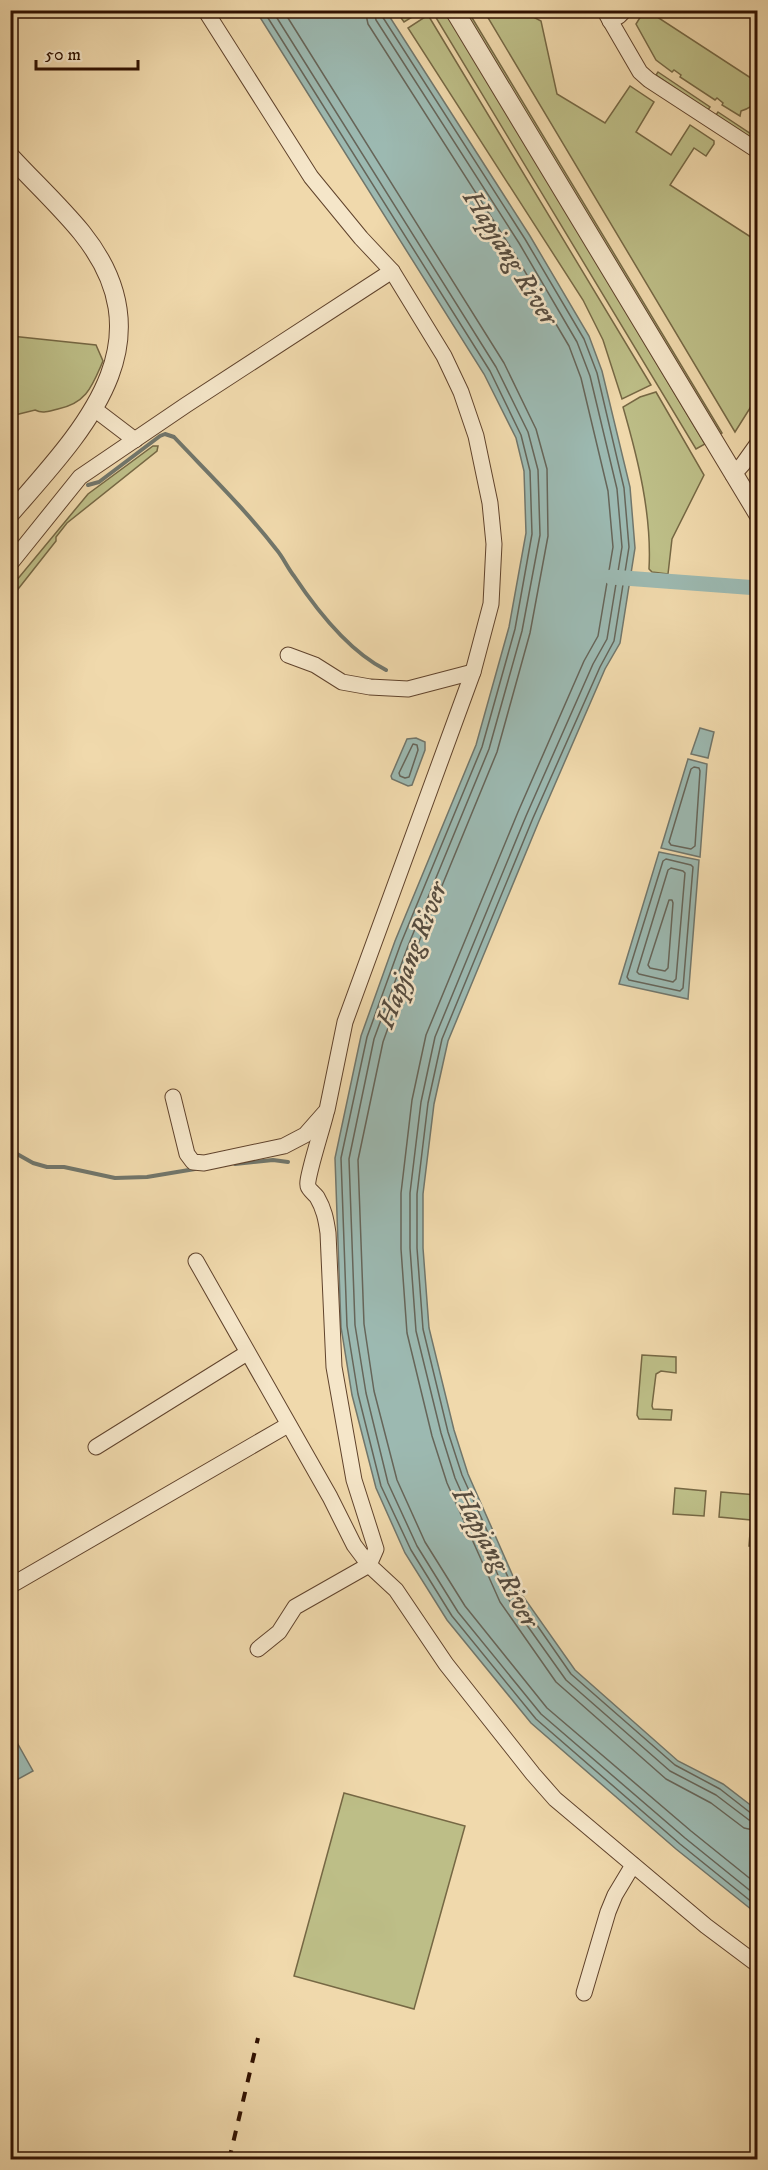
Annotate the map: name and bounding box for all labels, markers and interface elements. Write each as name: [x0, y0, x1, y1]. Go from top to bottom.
scale bar: [36, 33, 138, 71]
text: 50 m: [45, 44, 81, 66]
water label: Hapjang River: [454, 182, 567, 334]
water label: Hapjang River: [368, 875, 456, 1034]
water label: Hapjang River: [444, 1481, 547, 1635]

